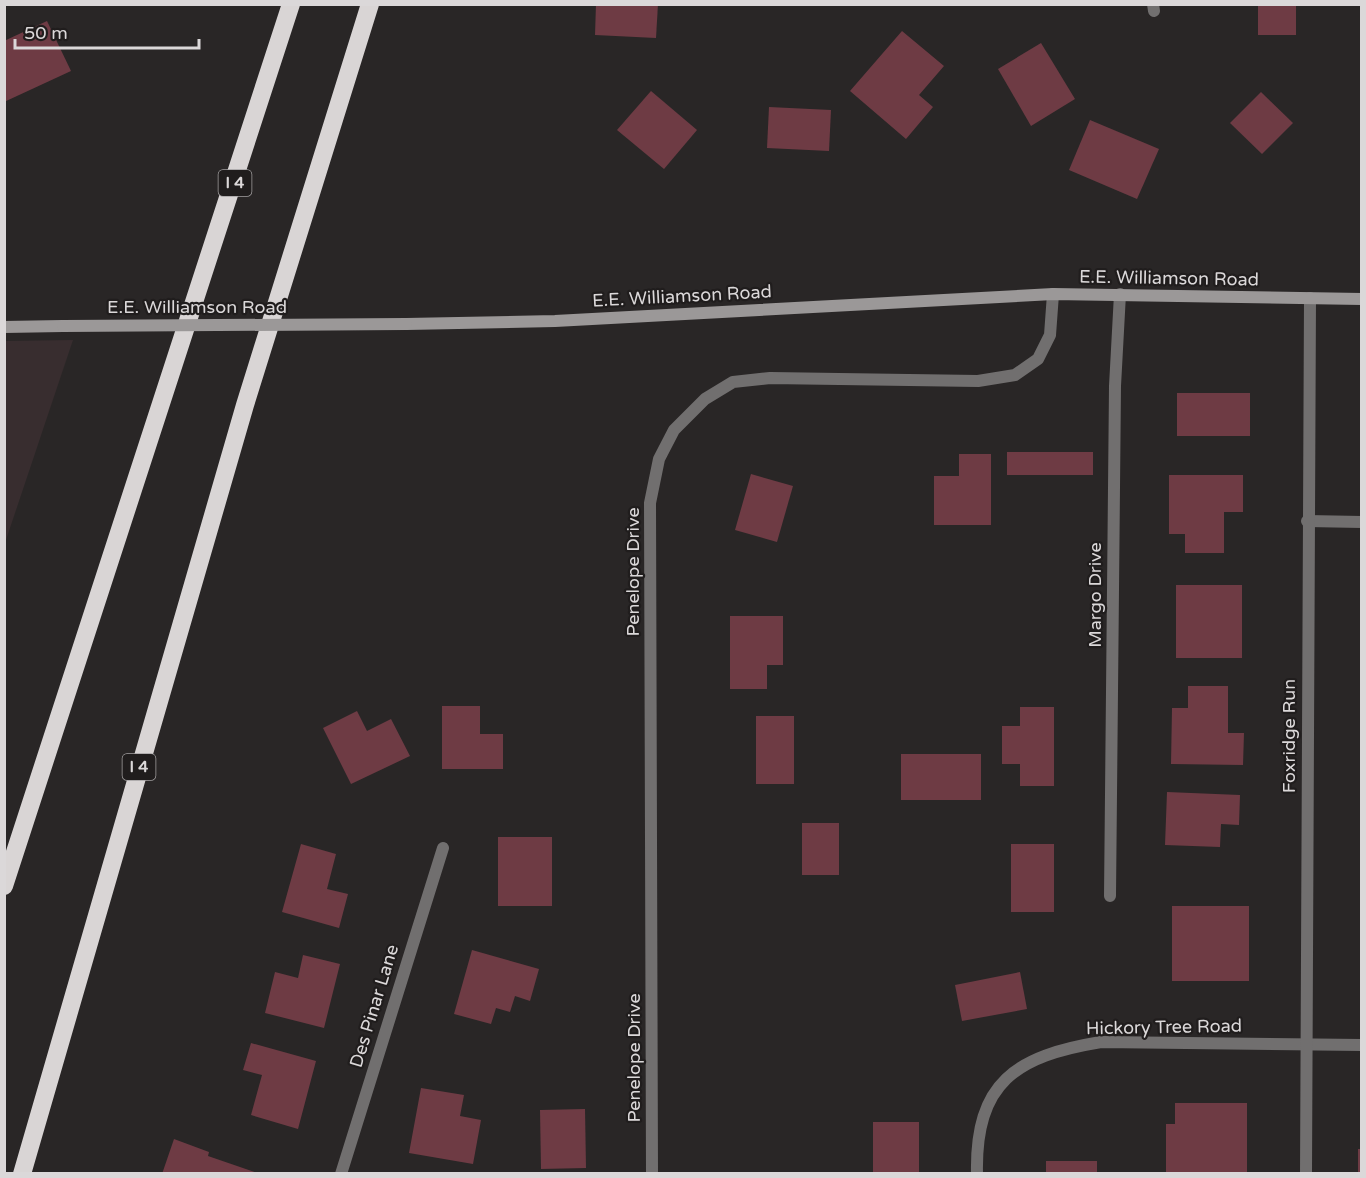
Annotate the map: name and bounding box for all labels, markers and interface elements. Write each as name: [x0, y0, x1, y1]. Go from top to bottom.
scale bar: [15, 12, 200, 50]
text: 50 m: [24, 22, 68, 44]
road number: I 4: [218, 170, 252, 196]
street label: E.E. Williamson Road: [1079, 265, 1259, 291]
street label: E.E. Williamson Road: [592, 280, 772, 312]
street label: E.E. Williamson Road: [107, 296, 287, 318]
street label: Penelope Drive: [622, 507, 644, 637]
street label: Margo Drive: [1084, 542, 1106, 648]
street label: Foxridge Run: [1278, 679, 1300, 793]
road number: I 4: [122, 754, 156, 780]
street label: Des Pinar Lane: [345, 942, 403, 1070]
street label: Penelope Drive: [623, 993, 645, 1123]
street label: Hickory Tree Road: [1086, 1015, 1242, 1039]

